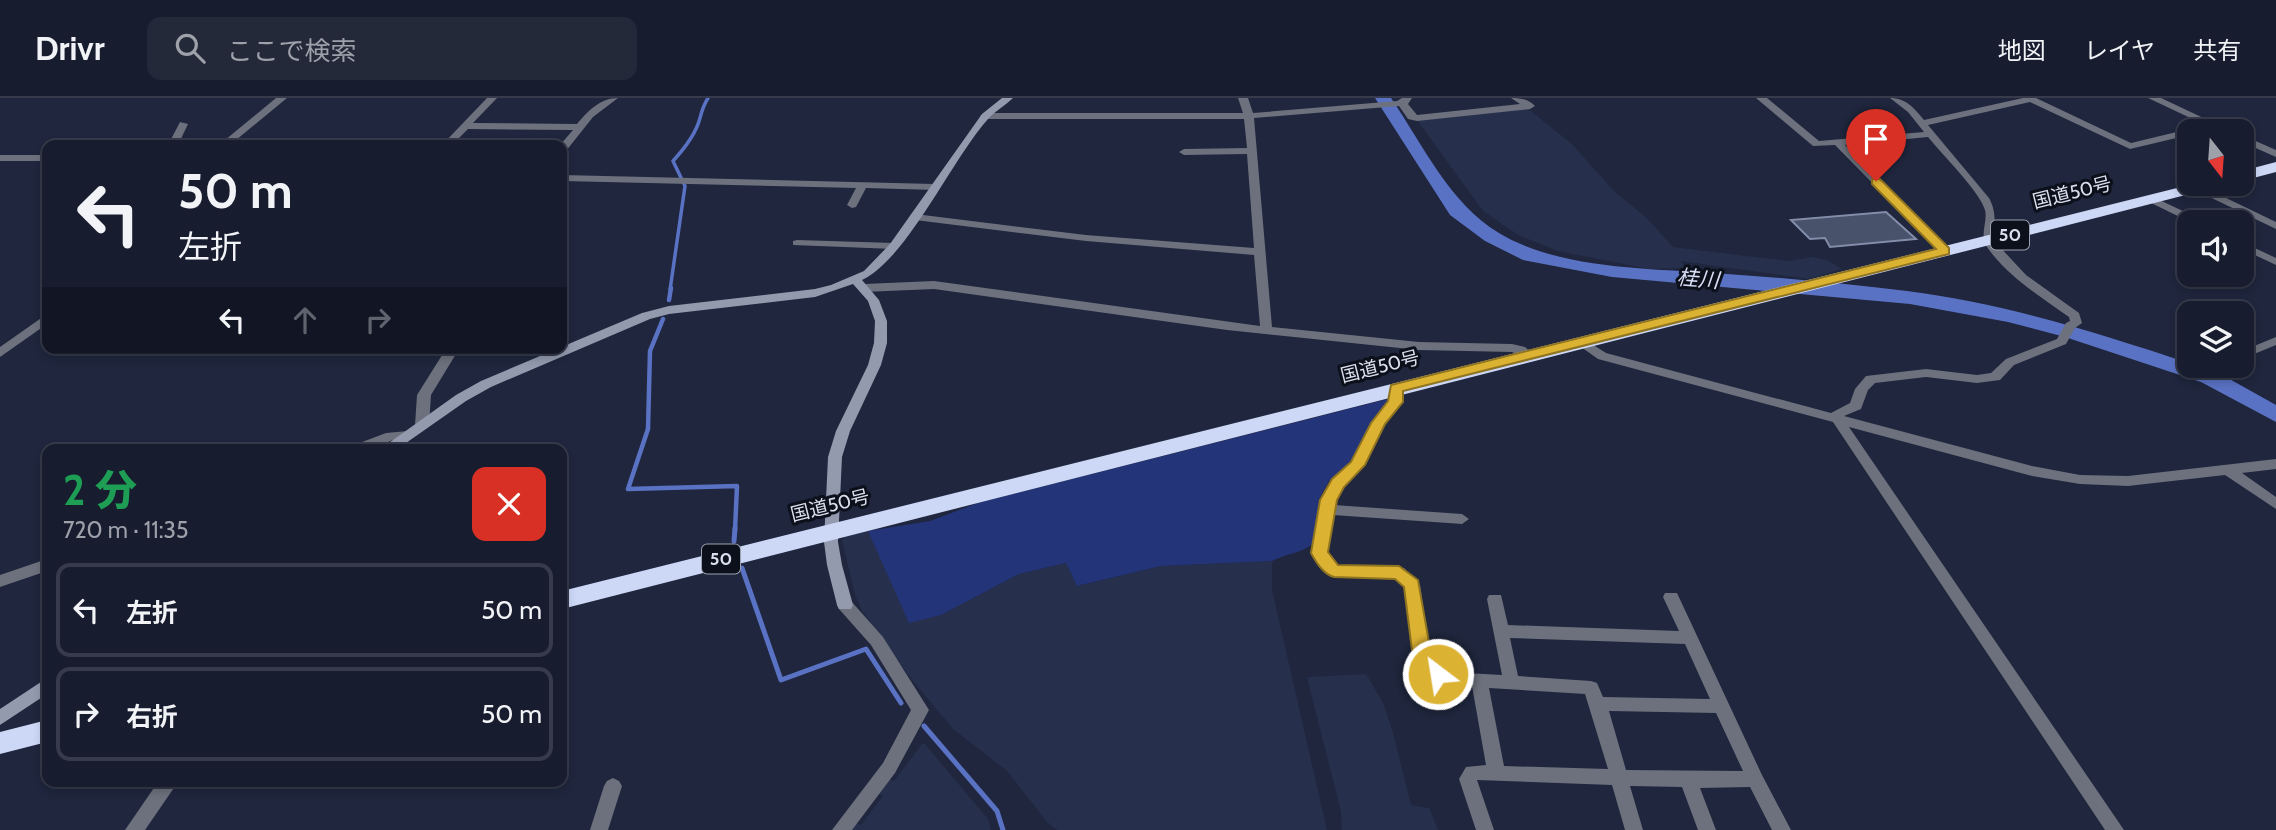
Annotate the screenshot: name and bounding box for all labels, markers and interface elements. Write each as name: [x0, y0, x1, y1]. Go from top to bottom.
search box: [147, 17, 637, 80]
text: Drivr: [35, 28, 105, 68]
icon: search: [171, 29, 209, 67]
text: ここで検索: [227, 35, 357, 67]
text: 地図: [1998, 36, 2046, 65]
text: レイヤ: [2084, 36, 2155, 65]
text: 共有: [2193, 36, 2241, 65]
pin: [1846, 109, 1906, 181]
north arrow: [2177, 119, 2254, 196]
map controls: [2177, 119, 2254, 378]
icon: arrive: [1857, 120, 1895, 158]
text: 50 m: [178, 161, 293, 220]
icon: left: [63, 168, 154, 259]
street label: 国道50号: [2030, 172, 2114, 213]
button: sound: [2177, 210, 2254, 287]
road number: 50: [1991, 220, 2029, 250]
text: 左折: [178, 227, 242, 266]
water label: 桂川: [1676, 264, 1722, 293]
icon: left: [213, 301, 251, 339]
icon: ahead: [286, 301, 324, 339]
icon: right: [359, 301, 397, 339]
button: layers: [2177, 301, 2254, 378]
street label: 国道50号: [1338, 346, 1422, 387]
text: 2 分: [63, 464, 137, 516]
button: close: [472, 467, 546, 541]
street label: 国道50号: [788, 485, 872, 526]
text: 720 m · 11:35: [63, 516, 189, 544]
road number: 50: [702, 545, 740, 574]
icon: left: [67, 591, 105, 629]
text: 50 m: [481, 594, 542, 626]
text: 左折: [126, 597, 178, 629]
position arrow: [1401, 637, 1475, 711]
icon: right: [67, 695, 105, 733]
text: 50 m: [481, 698, 542, 730]
text: 右折: [126, 701, 178, 733]

